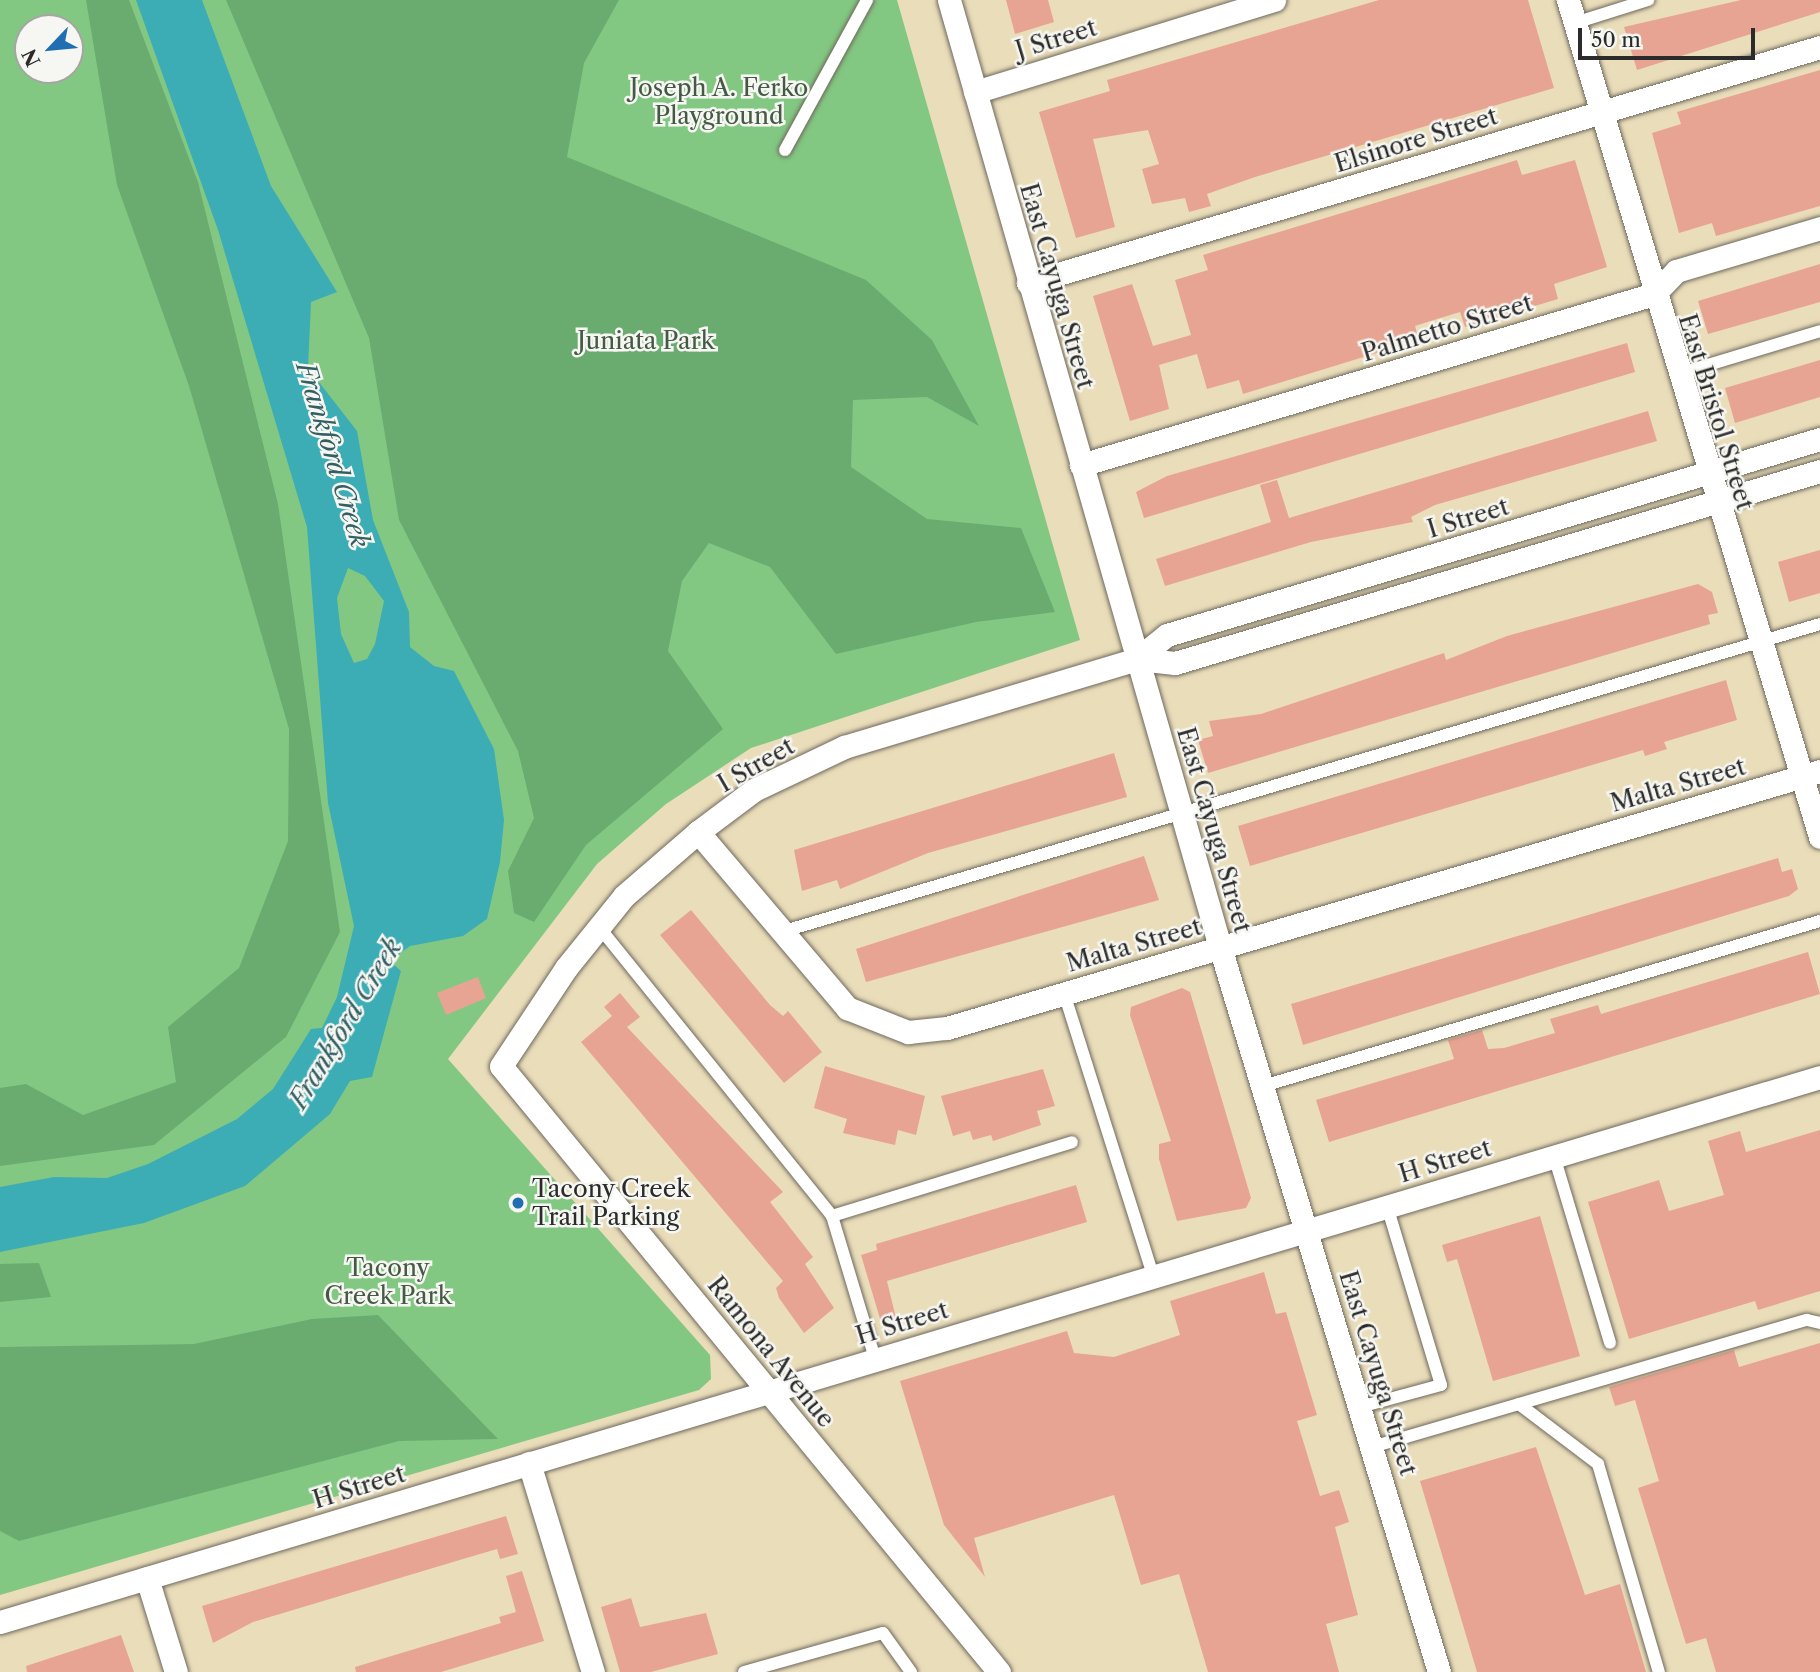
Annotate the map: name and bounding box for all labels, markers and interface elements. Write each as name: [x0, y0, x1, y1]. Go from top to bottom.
street label: J Street: [1012, 13, 1100, 65]
north arrow: [14, 14, 84, 84]
scale bar: [1582, 14, 1759, 58]
text: 50 m: [1591, 27, 1641, 52]
text: N: [18, 45, 45, 70]
park label: Joseph A. Ferko Playground: [629, 74, 809, 130]
street label: Elsinore Street: [1331, 102, 1501, 178]
street label: East Cayuga Street: [1014, 180, 1100, 392]
street label: Palmetto Street: [1358, 288, 1536, 368]
street label: East Bristol Street: [1672, 310, 1760, 514]
park label: Juniata Park: [577, 327, 715, 355]
water label: Frankford Creek: [289, 358, 375, 552]
street label: I Street: [1424, 492, 1512, 544]
street label: East Cayuga Street: [1171, 724, 1257, 936]
street label: I Street: [713, 732, 799, 798]
street label: Malta Street: [1607, 752, 1749, 818]
street label: Malta Street: [1063, 912, 1205, 978]
water label: Frankford Creek: [283, 933, 409, 1115]
street label: H Street: [1395, 1133, 1495, 1189]
place label: Tacony Creek Trail Parking: [532, 1175, 691, 1231]
marker: Tacony Creek Trail Parking: [510, 1195, 526, 1211]
park label: Tacony Creek Park: [324, 1254, 452, 1310]
street label: East Cayuga Street: [1333, 1267, 1423, 1479]
street label: Ramona Avenue: [701, 1270, 841, 1434]
street label: H Street: [852, 1295, 952, 1351]
street label: H Street: [309, 1459, 409, 1515]

